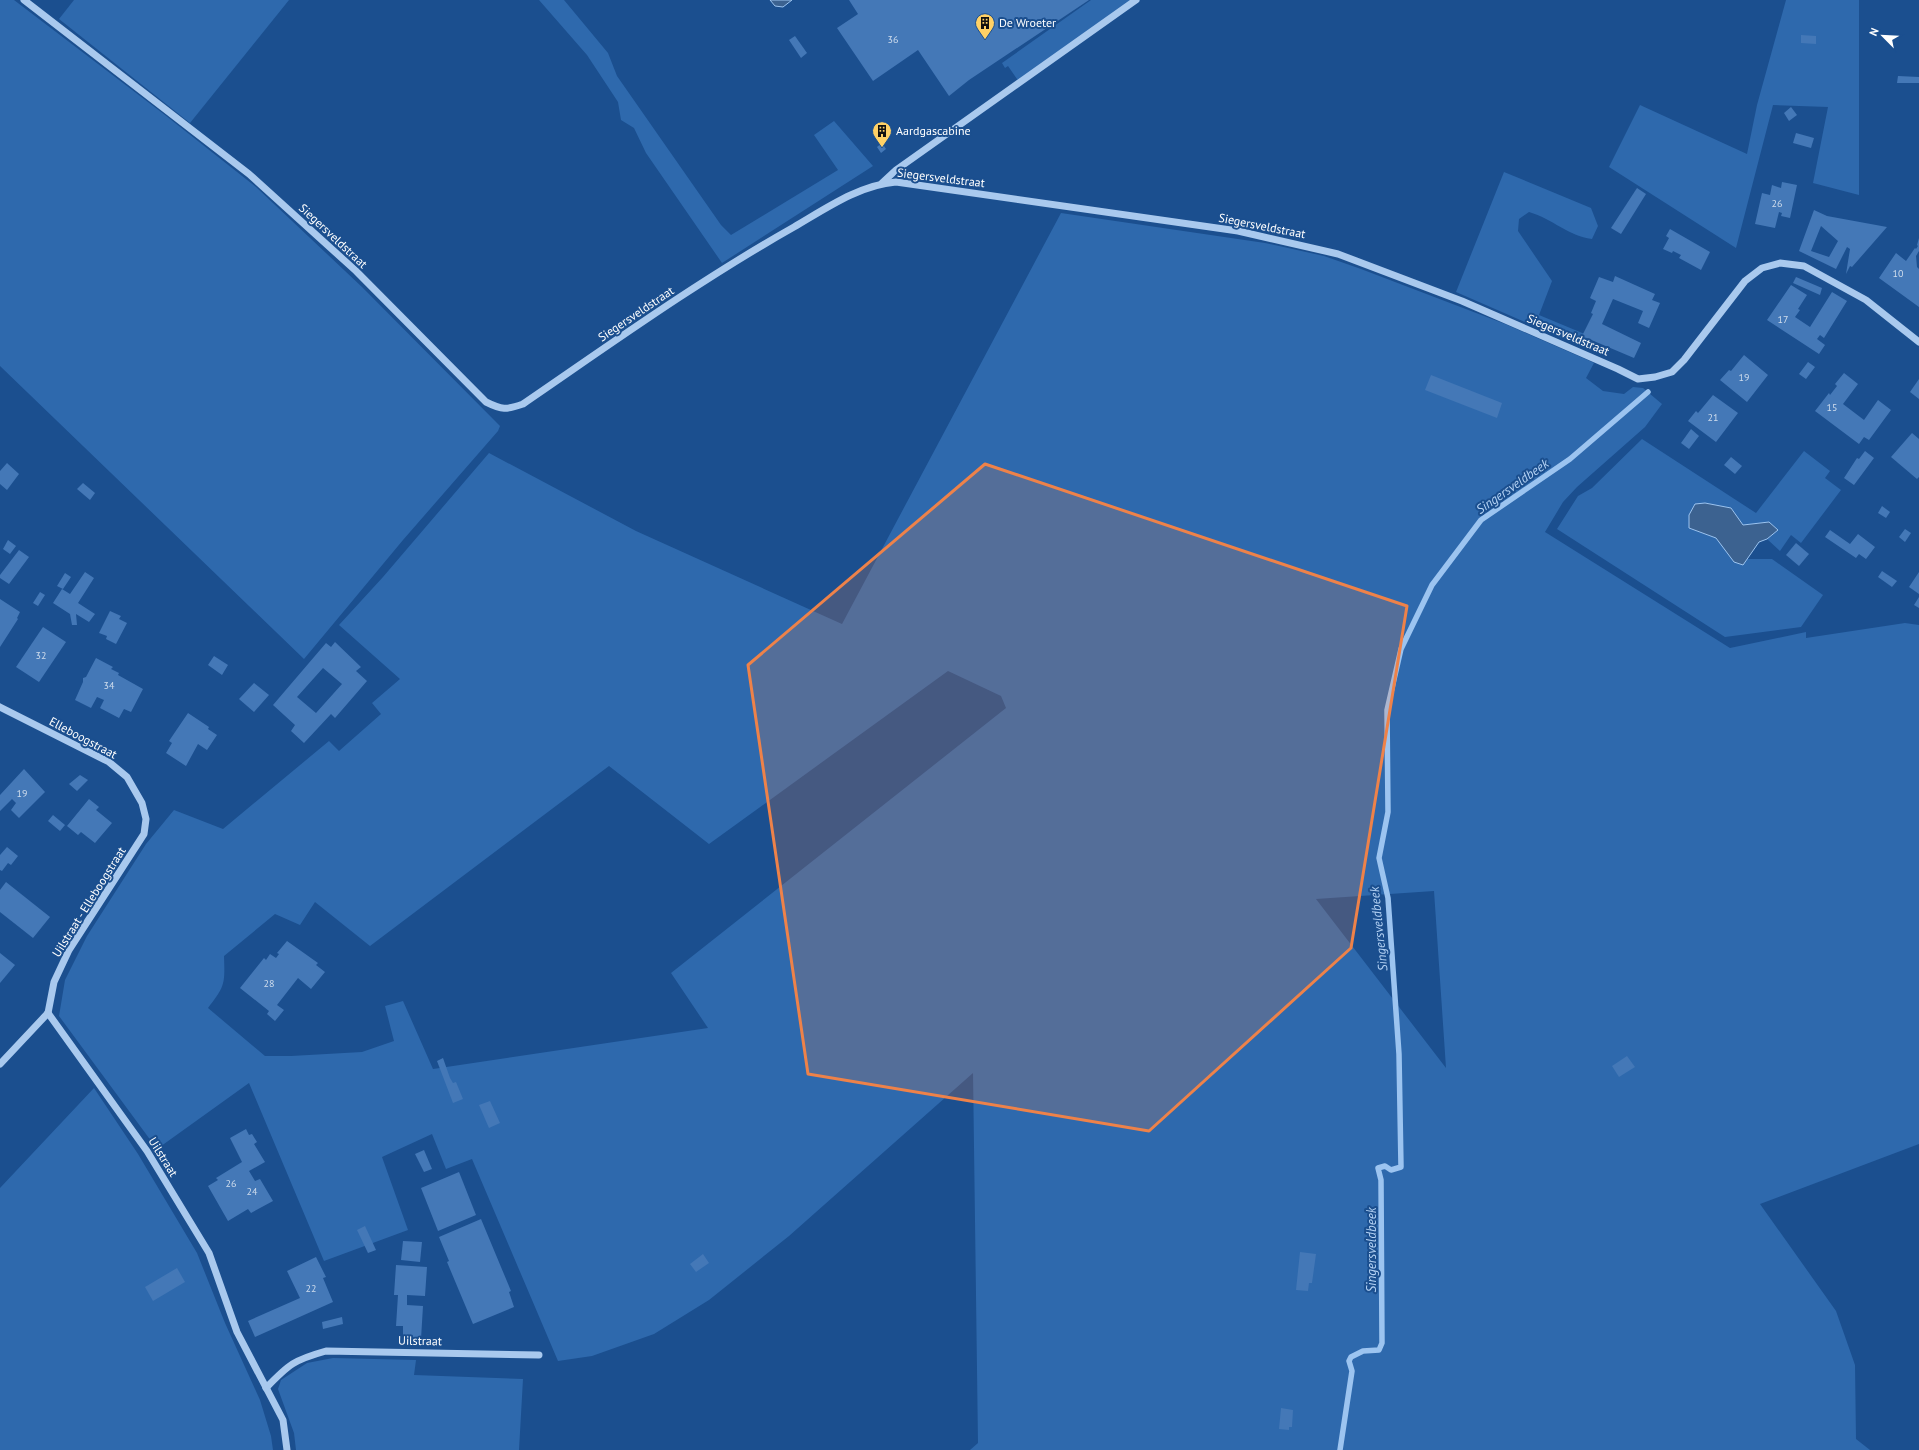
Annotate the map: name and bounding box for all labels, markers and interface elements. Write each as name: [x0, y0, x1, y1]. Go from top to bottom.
building icon: De Wroeter: [974, 12, 996, 40]
place label: De Wroeter: [999, 15, 1056, 30]
north arrow: [1863, 16, 1903, 56]
text: N: [1866, 26, 1882, 38]
house number: 36: [888, 33, 898, 46]
building icon: Aardgascabine: [871, 120, 893, 148]
place label: Aardgascabine: [896, 123, 971, 138]
street label: Siegersveldstraat: [896, 165, 986, 190]
house number: 26: [1772, 197, 1782, 210]
street label: Siegersveldstraat: [296, 200, 371, 271]
street label: Siegersveldstraat: [1217, 210, 1307, 241]
house number: 10: [1893, 267, 1904, 280]
street label: Siegersveldstraat: [595, 283, 676, 344]
street label: Siegersveldstraat: [1525, 310, 1612, 359]
house number: 17: [1778, 313, 1788, 326]
house number: 19: [1739, 371, 1749, 384]
house number: 15: [1827, 401, 1837, 414]
house number: 21: [1708, 411, 1718, 424]
water label: Singersveldbeek: [1473, 454, 1553, 518]
house number: 32: [36, 649, 46, 662]
house number: 34: [104, 679, 115, 692]
street label: Elleboogstraat: [47, 713, 120, 762]
house number: 19: [17, 787, 27, 800]
street label: Uilstraat - Elleboogstraat: [49, 844, 129, 960]
water label: Singersveldbeek: [1365, 885, 1391, 972]
house number: 28: [264, 977, 274, 990]
street label: Uilstraat: [145, 1134, 181, 1179]
house number: 26: [226, 1177, 236, 1190]
house number: 24: [247, 1185, 258, 1198]
water label: Singersveldbeek: [1363, 1206, 1380, 1293]
house number: 22: [306, 1282, 316, 1295]
street label: Uilstraat: [398, 1333, 442, 1348]

